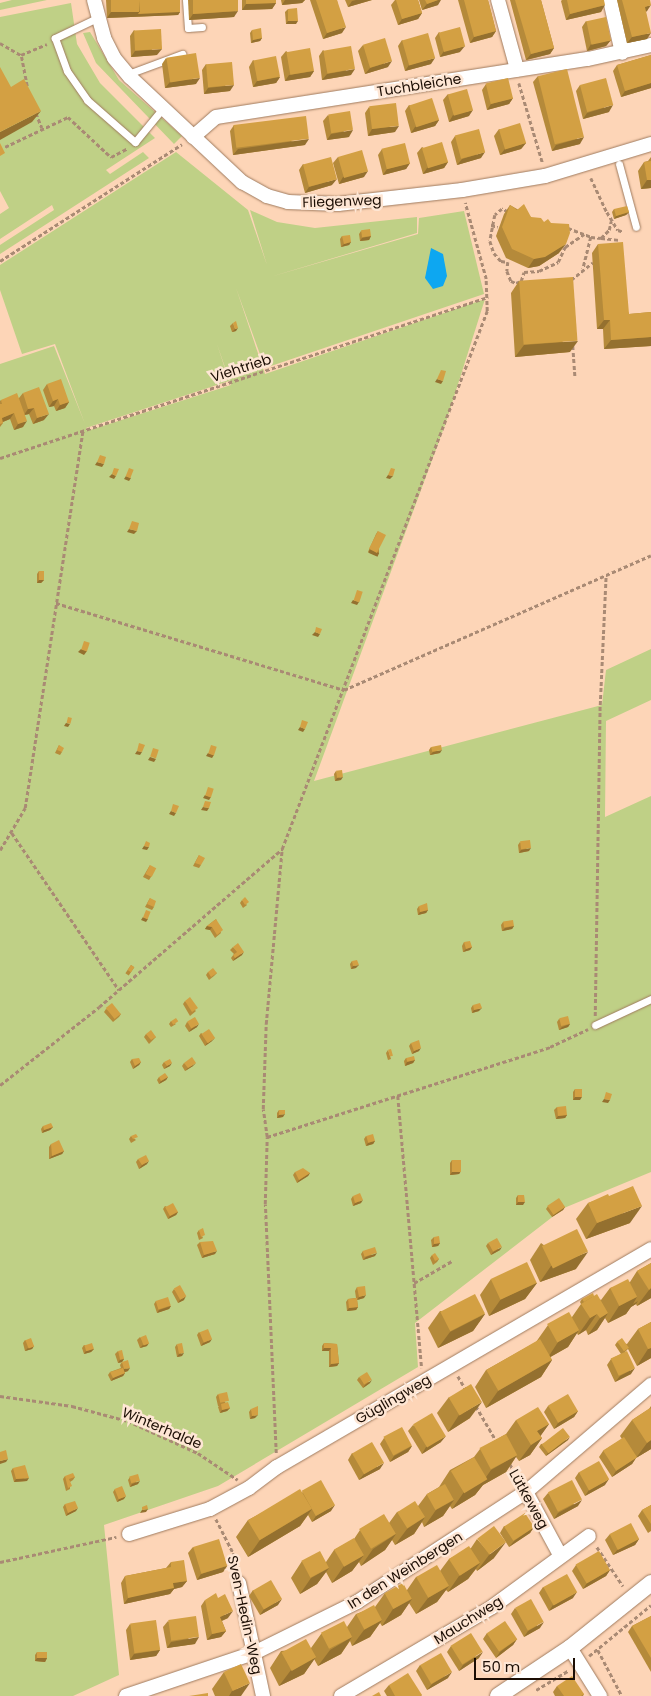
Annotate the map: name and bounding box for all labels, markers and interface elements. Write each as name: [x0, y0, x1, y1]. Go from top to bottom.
street label: Tuchbleiche: [376, 70, 462, 100]
street label: Fliegenweg: [302, 191, 382, 211]
street label: Viehtrieb: [209, 350, 273, 386]
street label: Güglingweg: [352, 1371, 434, 1427]
street label: Winterhalde: [120, 1404, 204, 1452]
street label: Lütkeweg: [506, 1466, 552, 1532]
street label: In den Weinbergen: [344, 1528, 466, 1612]
street label: Sven-Hedin-Weg: [224, 1554, 266, 1676]
street label: Mauchweg: [431, 1592, 505, 1648]
scale bar: [476, 1648, 577, 1680]
text: 50 m: [482, 1656, 520, 1677]

